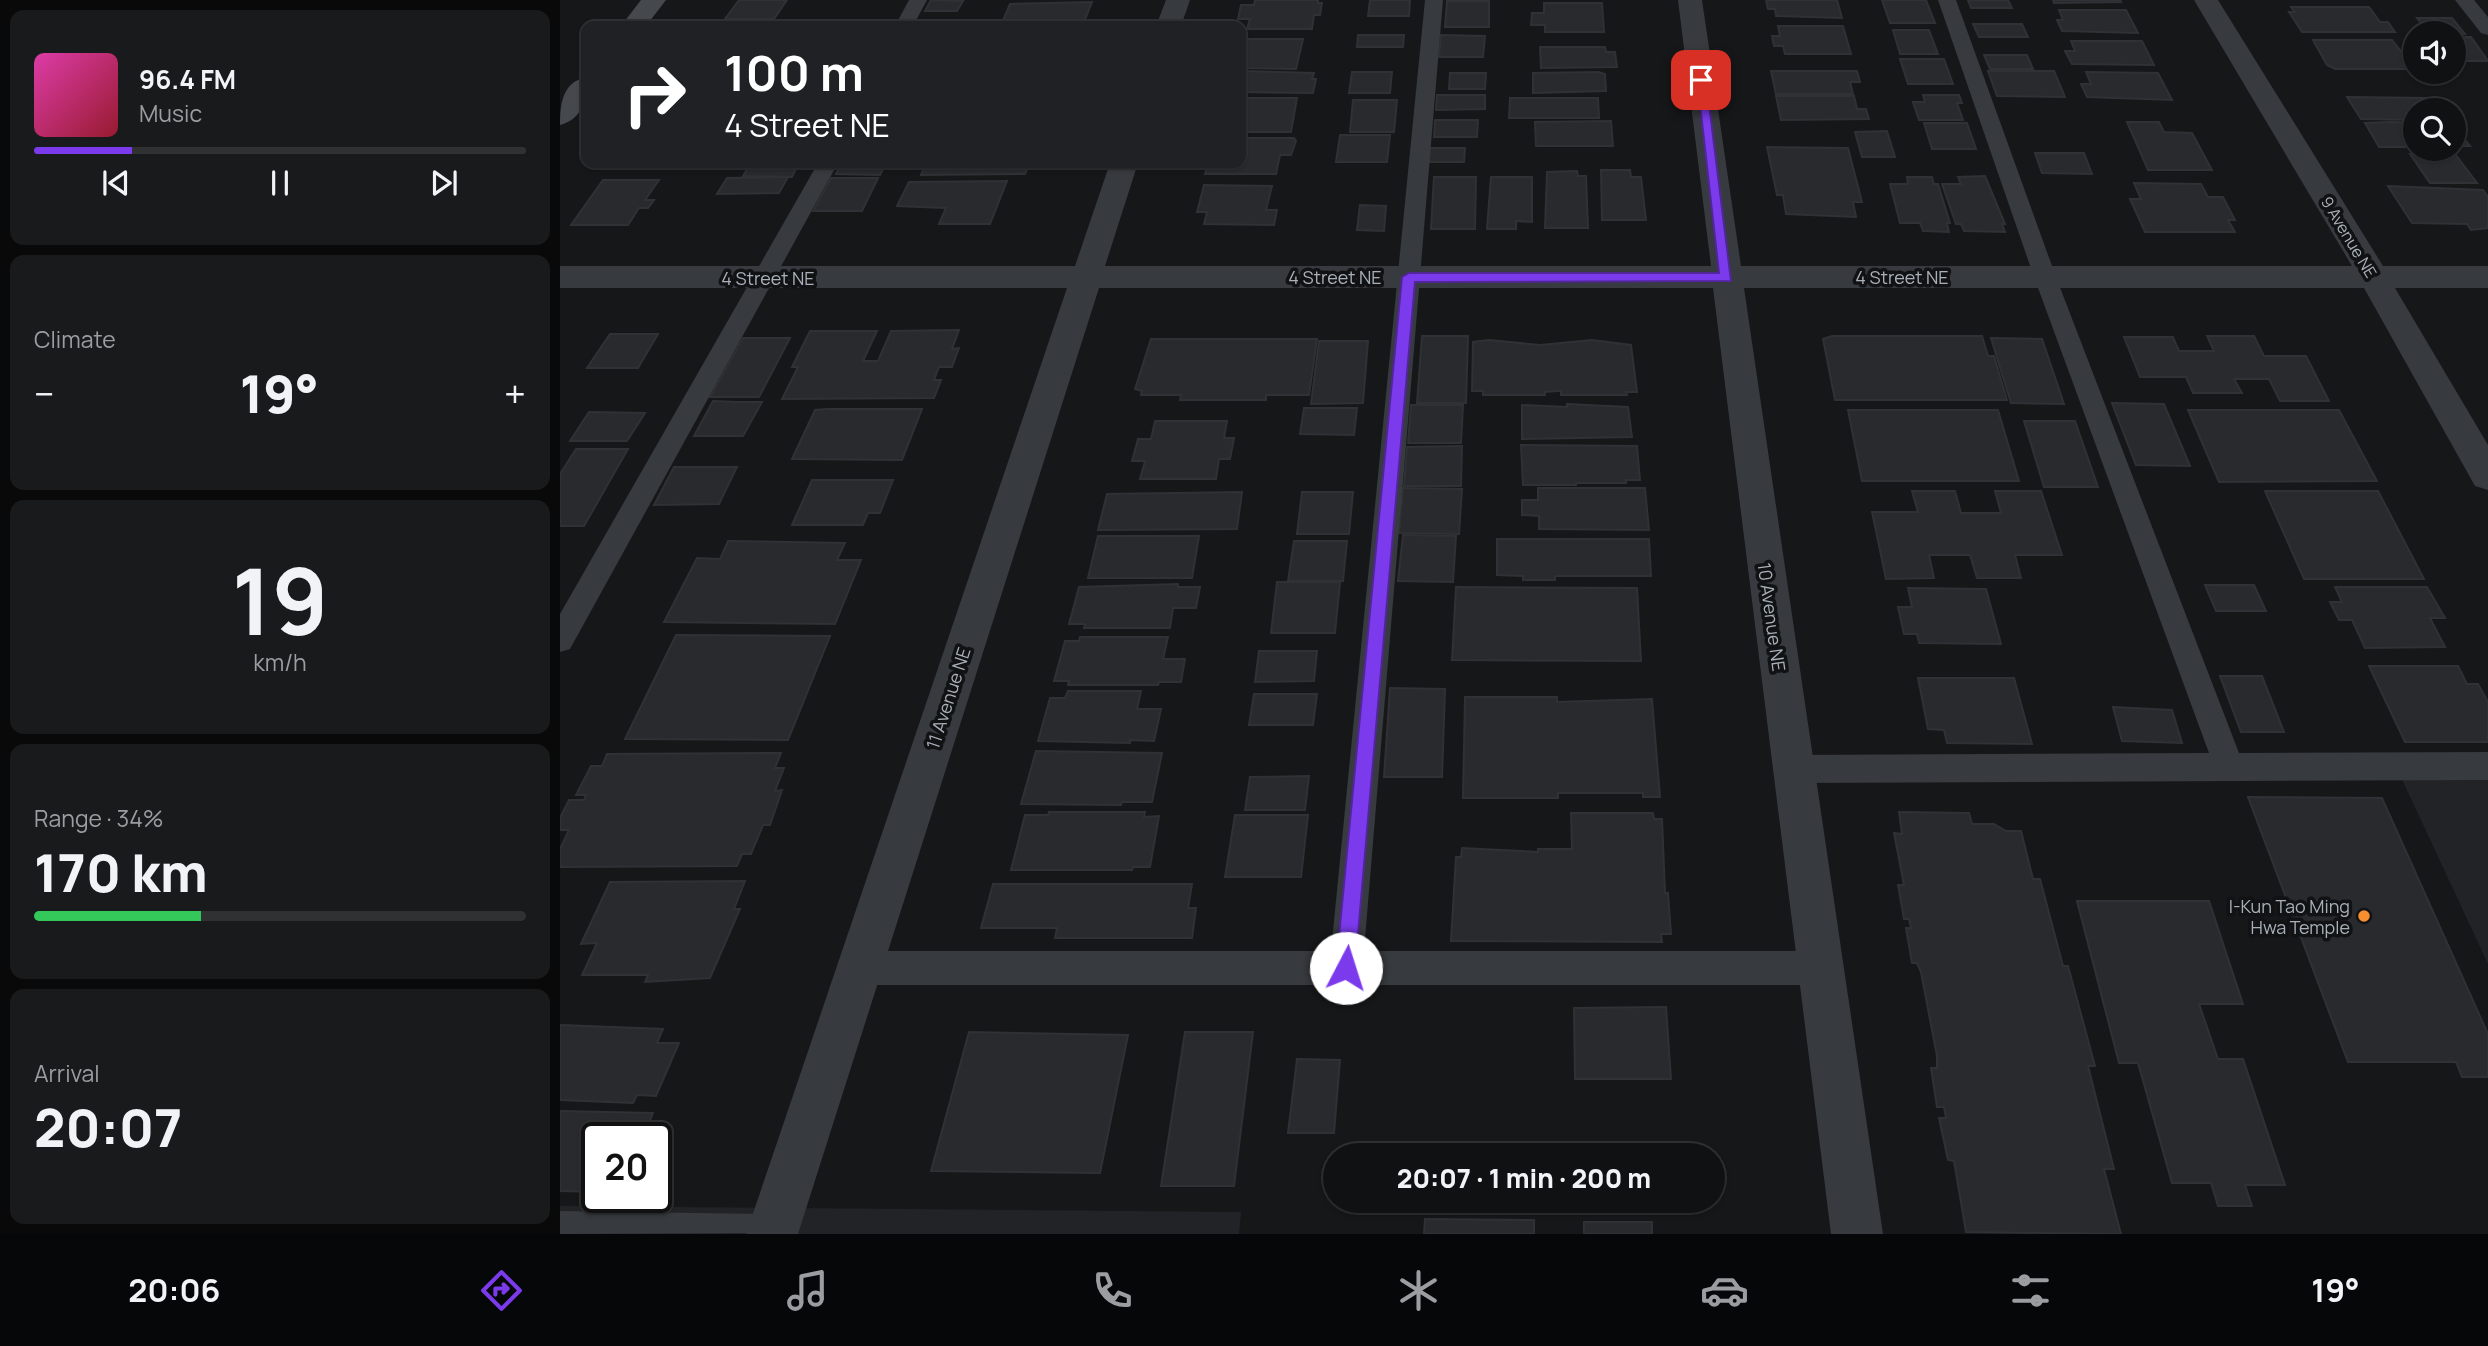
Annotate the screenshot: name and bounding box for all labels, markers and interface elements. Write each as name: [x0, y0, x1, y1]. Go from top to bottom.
map controls: [2403, 21, 2466, 161]
button: sound: [2403, 21, 2466, 84]
text: 100 m: [724, 39, 864, 106]
icon: right: [609, 49, 700, 140]
pin: [1671, 50, 1731, 110]
text: 96.4 FM: [139, 61, 236, 97]
icon: arrive: [1682, 61, 1720, 99]
text: Music: [139, 97, 202, 129]
button: search: [2403, 98, 2466, 161]
text: 4 Street NE: [724, 103, 890, 147]
icon: previous: [97, 164, 135, 202]
icon: pause: [261, 164, 299, 202]
icon: next: [425, 164, 463, 202]
street label: 9 Avenue NE: [2316, 192, 2382, 282]
street label: 4 Street NE: [1288, 265, 1382, 289]
street label: 4 Street NE: [1855, 265, 1949, 289]
street label: 4 Street NE: [721, 266, 815, 290]
text: Climate: [34, 323, 116, 355]
text: 19°: [240, 358, 319, 429]
text: −: [34, 367, 55, 419]
text: +: [504, 367, 526, 419]
text: 19: [232, 538, 328, 662]
street label: 10 Avenue NE: [1753, 561, 1791, 673]
street label: 11 Avenue NE: [920, 644, 976, 752]
text: km/h: [253, 646, 307, 678]
text: Range · 34%: [34, 802, 163, 834]
text: 170 km: [34, 837, 208, 908]
place label: I-Kun Tao Ming Hwa Temple: [2229, 894, 2350, 939]
marker: I-Kun Tao Ming Hwa Temple: [2356, 908, 2372, 924]
position arrow: [1309, 931, 1383, 1005]
text: Arrival: [34, 1057, 100, 1089]
text: 20:07: [34, 1092, 182, 1163]
speed limit sign: 20: [581, 1122, 672, 1213]
text: 20:07 · 1 min · 200 m: [1397, 1160, 1651, 1196]
icon: directions: [477, 1266, 526, 1315]
icon: music: [783, 1266, 832, 1315]
icon: phone: [1088, 1266, 1137, 1315]
icon: climate: [1394, 1266, 1443, 1315]
icon: car: [1700, 1266, 1749, 1315]
icon: filters: [2006, 1266, 2055, 1315]
text: 20:06: [128, 1268, 220, 1312]
text: 19°: [2311, 1268, 2360, 1312]

